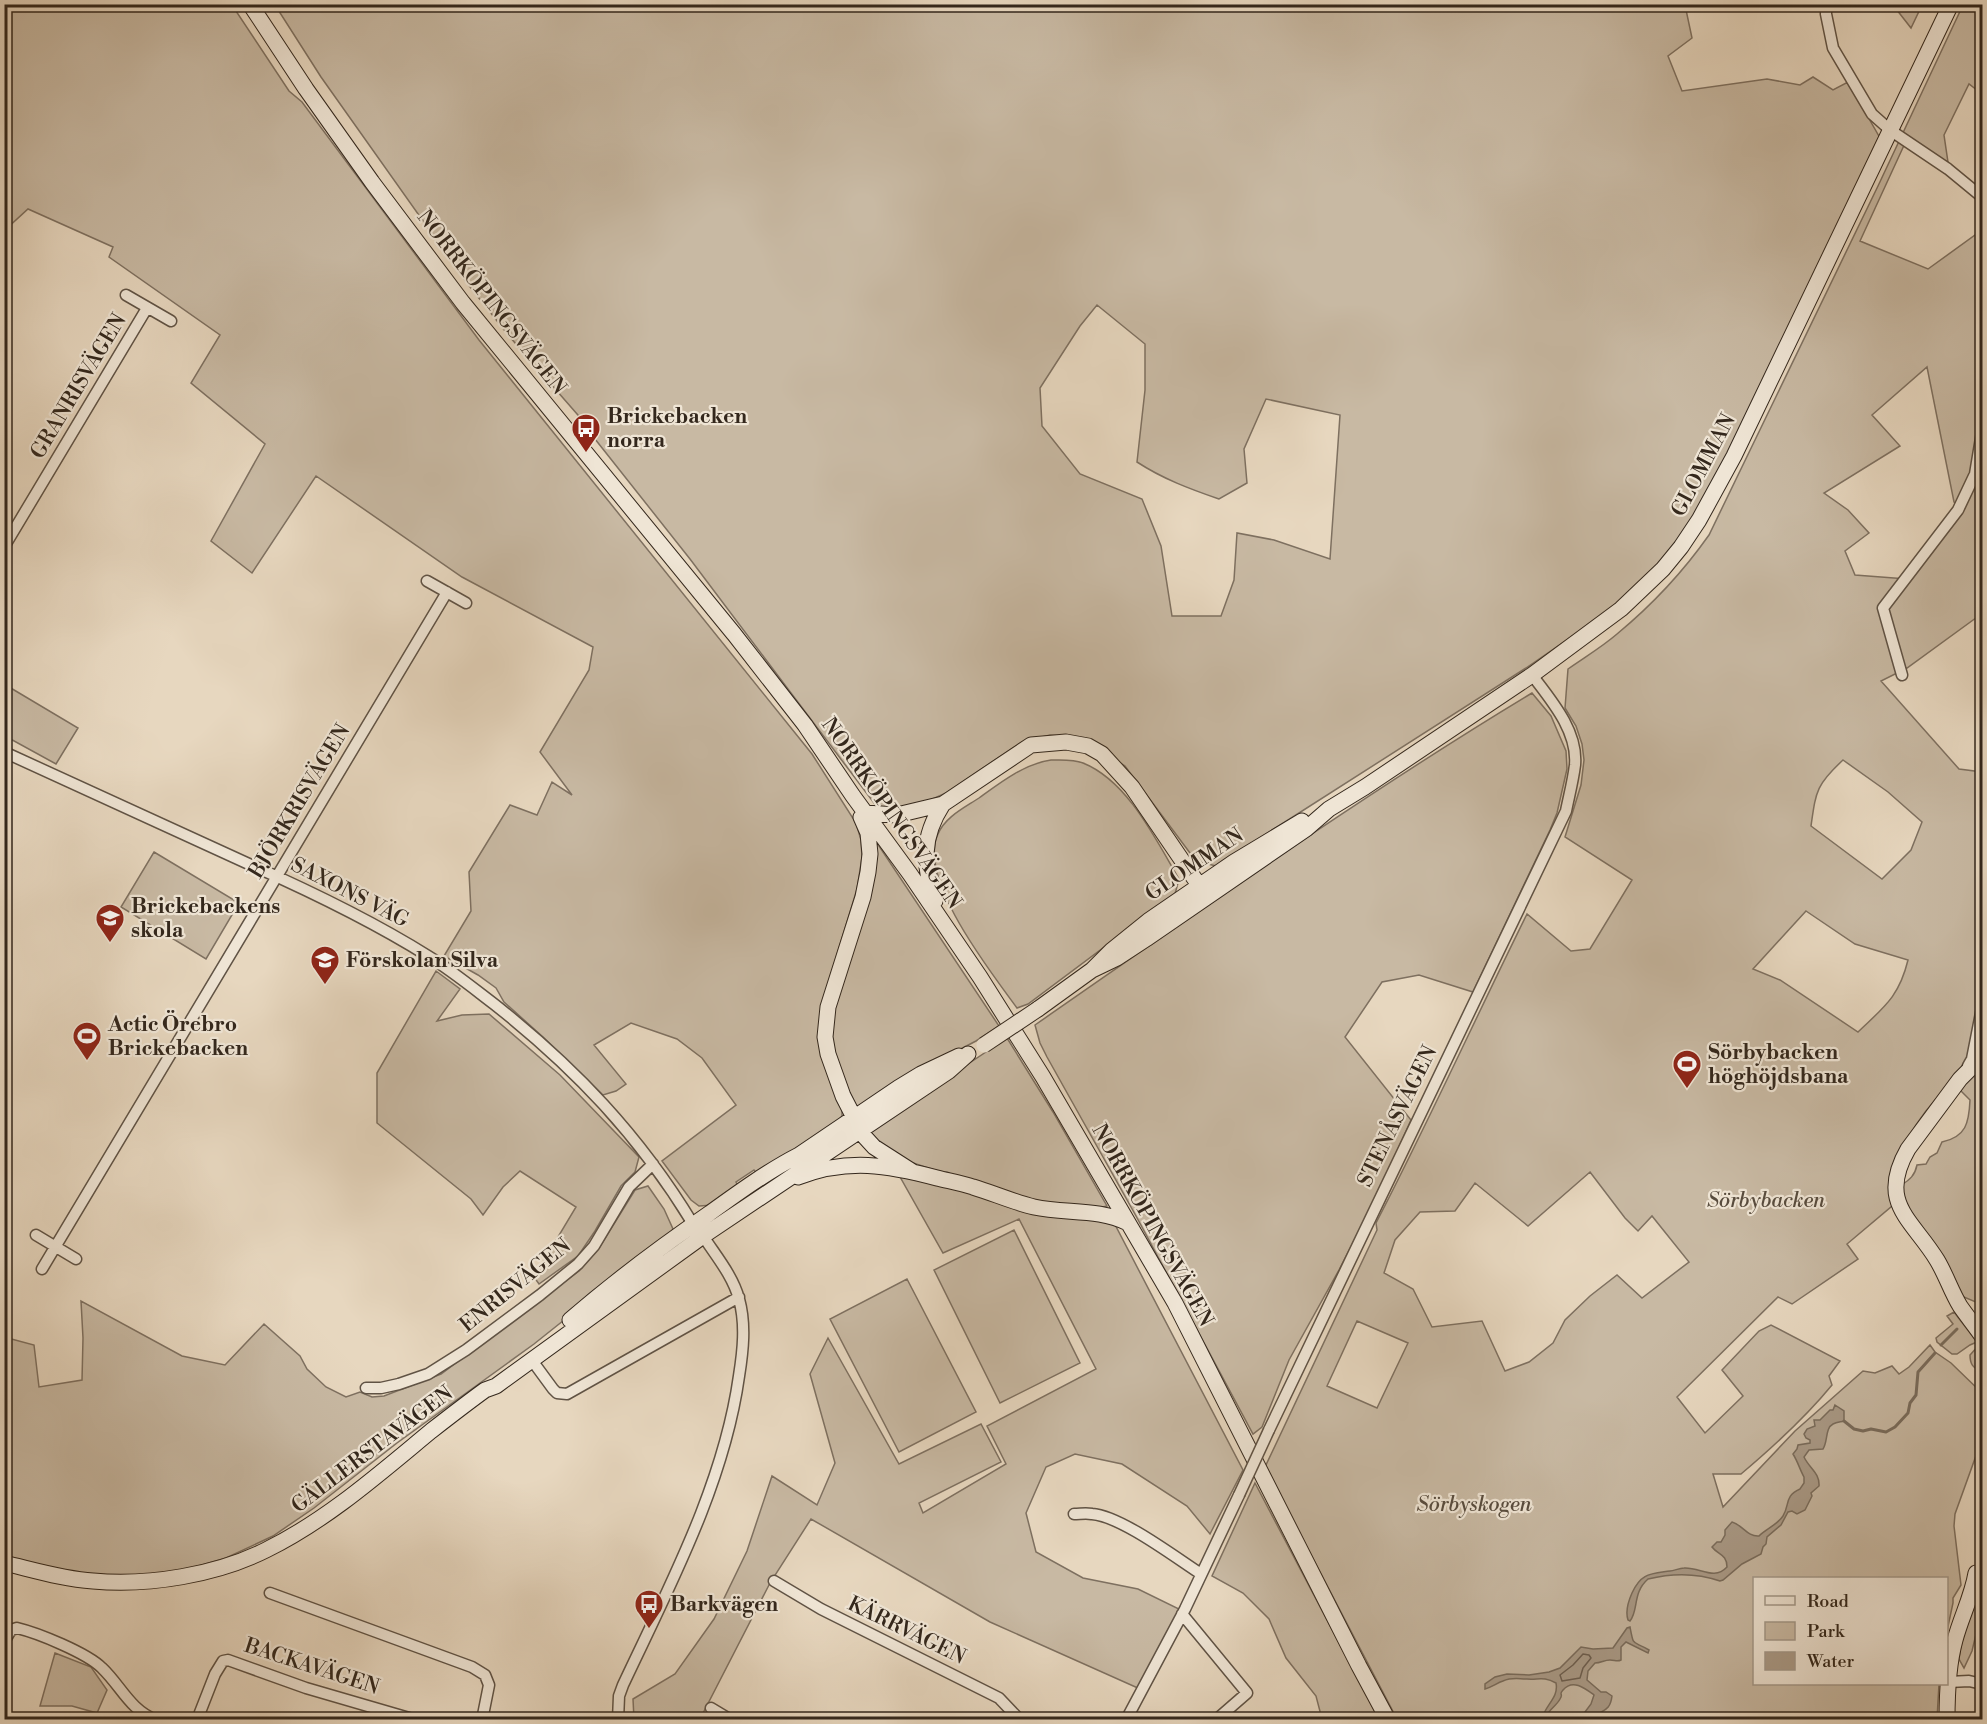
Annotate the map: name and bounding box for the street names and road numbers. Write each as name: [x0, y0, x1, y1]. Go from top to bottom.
street label: NORRKÖPINGSVÄGEN: [411, 204, 573, 401]
street label: GRANRISVÄGEN: [24, 308, 133, 464]
street label: GLOMMAN: [1666, 409, 1742, 521]
street label: NORRKÖPINGSVÄGEN: [815, 712, 969, 915]
street label: BJÖRKRISVÄGEN: [241, 718, 356, 884]
street label: GLOMMAN: [1141, 822, 1249, 907]
street label: SAXONS VÄG: [286, 850, 414, 934]
street label: STENÅSVÄGEN: [1351, 1040, 1443, 1191]
street label: NORRKÖPINGSVÄGEN: [1086, 1119, 1221, 1332]
street label: ENRISVÄGEN: [454, 1231, 577, 1338]
street label: GÄLLERSTAVÄGEN: [285, 1379, 459, 1519]
street label: KÄRRVÄGEN: [843, 1589, 971, 1671]
street label: BACKAVÄGEN: [240, 1631, 383, 1701]

